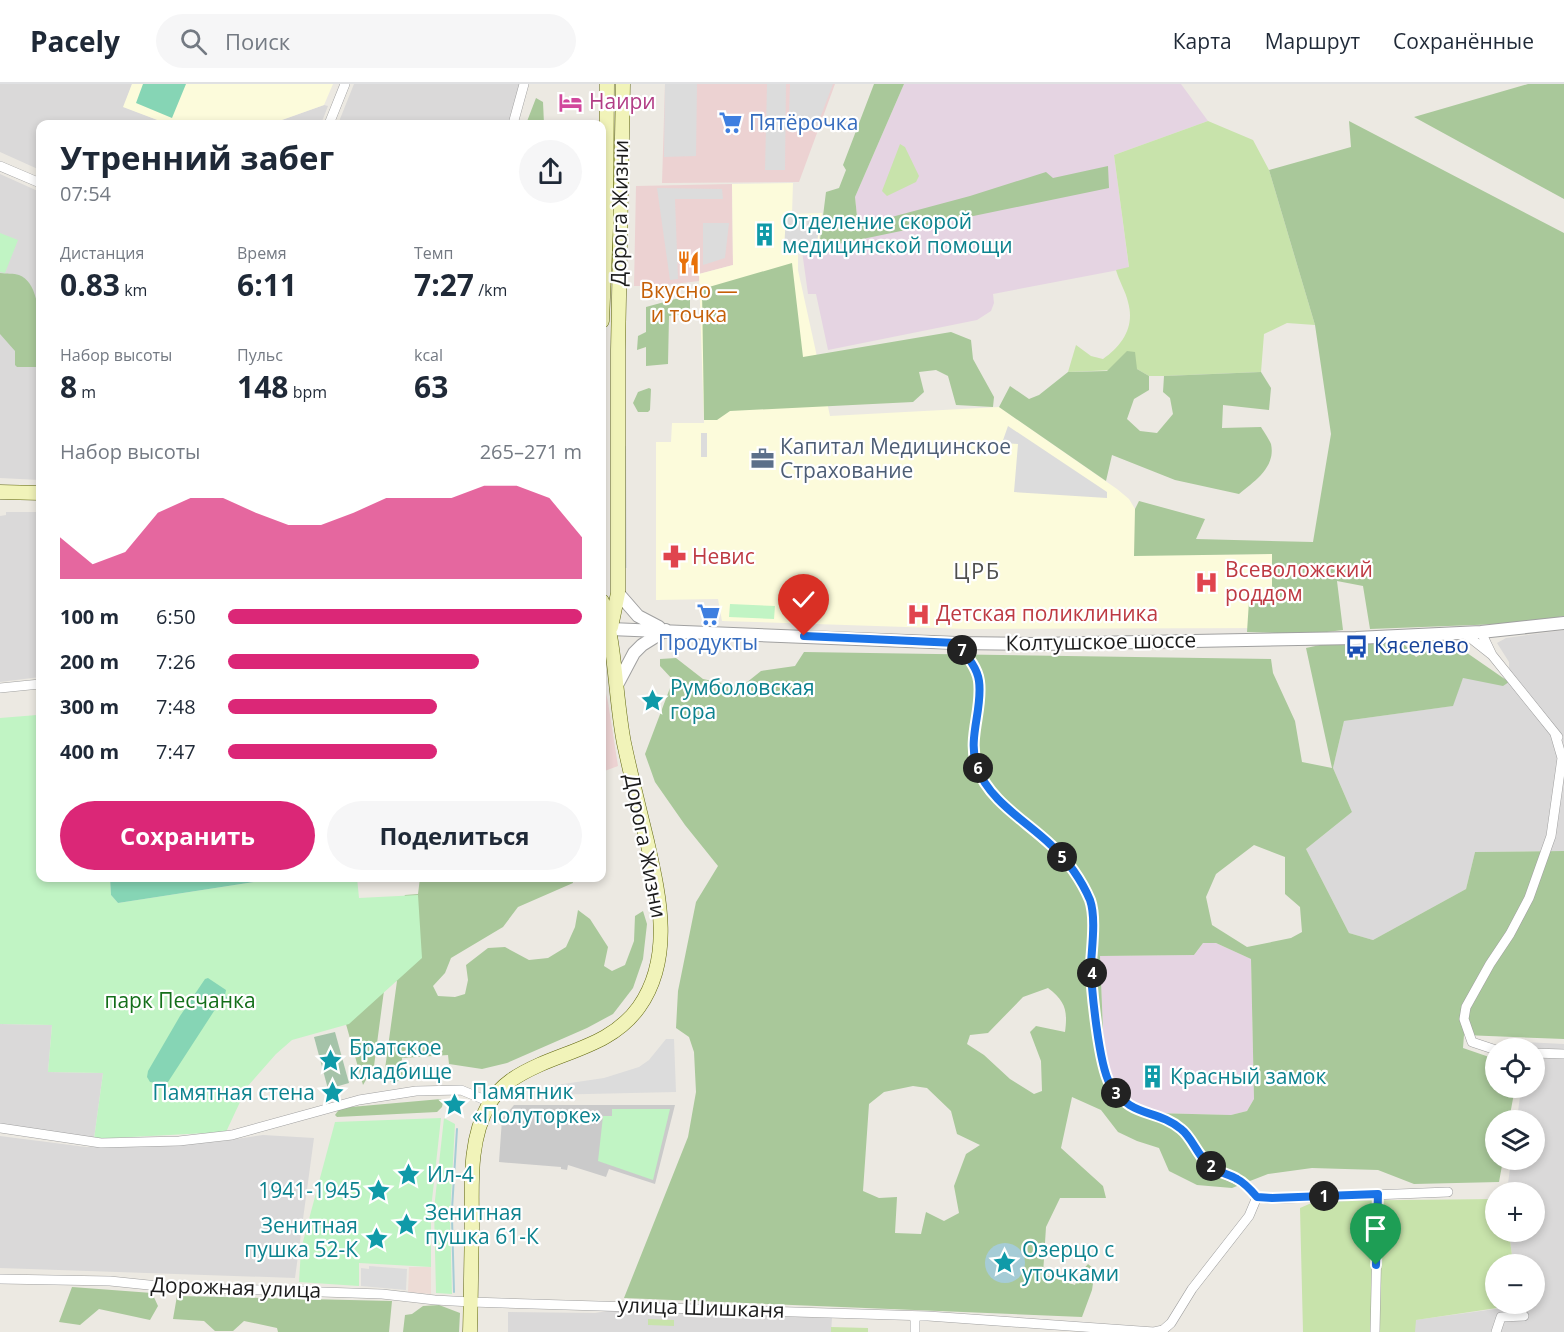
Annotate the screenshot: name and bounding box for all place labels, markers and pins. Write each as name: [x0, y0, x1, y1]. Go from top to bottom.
place label: Наири: [589, 87, 656, 115]
hotel icon: Наири: [558, 89, 584, 115]
place label: Пятёрочка: [749, 108, 858, 136]
supermarket icon: Пятёрочка: [718, 110, 744, 136]
place label: Отделение скорой медицинской помощи: [782, 207, 1013, 259]
building icon: Отделение скорой медицинской помощи: [751, 221, 777, 247]
restaurant icon: Вкусно — и точка: [676, 250, 702, 276]
place label: Вкусно — и точка: [640, 276, 738, 328]
place label: Капитал Медицинское Страхование: [780, 432, 1011, 484]
office icon: Капитал Медицинское Страхование: [749, 446, 775, 472]
place label: Невис: [692, 542, 755, 570]
pharmacy icon: Невис: [661, 544, 687, 570]
place label: Всеволожский роддом: [1225, 555, 1373, 607]
hospital icon: Всеволожский роддом: [1194, 569, 1220, 595]
pin: [778, 574, 829, 636]
place label: Детская поликлиника: [936, 599, 1158, 627]
hospital icon: Детская поликлиника: [905, 601, 931, 627]
supermarket icon: Продукты: [695, 602, 721, 628]
place label: Продукты: [658, 628, 758, 656]
place label: Кяселево: [1374, 631, 1469, 659]
bus stop icon: Кяселево: [1343, 633, 1369, 659]
pin: 7: [947, 635, 977, 665]
place label: Румболовская гора: [670, 673, 815, 725]
place icon: Румболовская гора: [639, 687, 665, 713]
pin: 6: [963, 753, 993, 783]
pin: 5: [1047, 842, 1077, 872]
pin: 4: [1077, 958, 1107, 988]
place label: Братское кладбище: [349, 1033, 452, 1085]
place icon: Братское кладбище: [318, 1047, 344, 1073]
place label: Красный замок: [1170, 1062, 1326, 1090]
building icon: Красный замок: [1139, 1064, 1165, 1090]
place label: Памятник «Полуторке»: [472, 1077, 601, 1129]
place label: Памятная стена: [152, 1078, 315, 1106]
pin: 3: [1101, 1078, 1131, 1108]
place icon: Памятная стена: [320, 1080, 346, 1106]
place icon: Памятник «Полуторке»: [441, 1091, 467, 1117]
pin: 2: [1196, 1151, 1226, 1181]
place label: Ил-4: [427, 1160, 474, 1188]
place icon: Ил-4: [396, 1162, 422, 1188]
place label: 1941-1945: [258, 1176, 361, 1204]
place icon: 1941-1945: [366, 1178, 392, 1204]
pin: 1: [1309, 1181, 1339, 1211]
place label: Зенитная пушка 61-К: [425, 1198, 539, 1250]
pin: [1350, 1203, 1401, 1265]
place label: Зенитная пушка 52-К: [244, 1211, 358, 1263]
place icon: Зенитная пушка 61-К: [394, 1212, 420, 1238]
place icon: Зенитная пушка 52-К: [363, 1225, 389, 1251]
place label: Озерцо с уточками: [1022, 1235, 1119, 1287]
place icon: Озерцо с уточками: [991, 1249, 1017, 1275]

